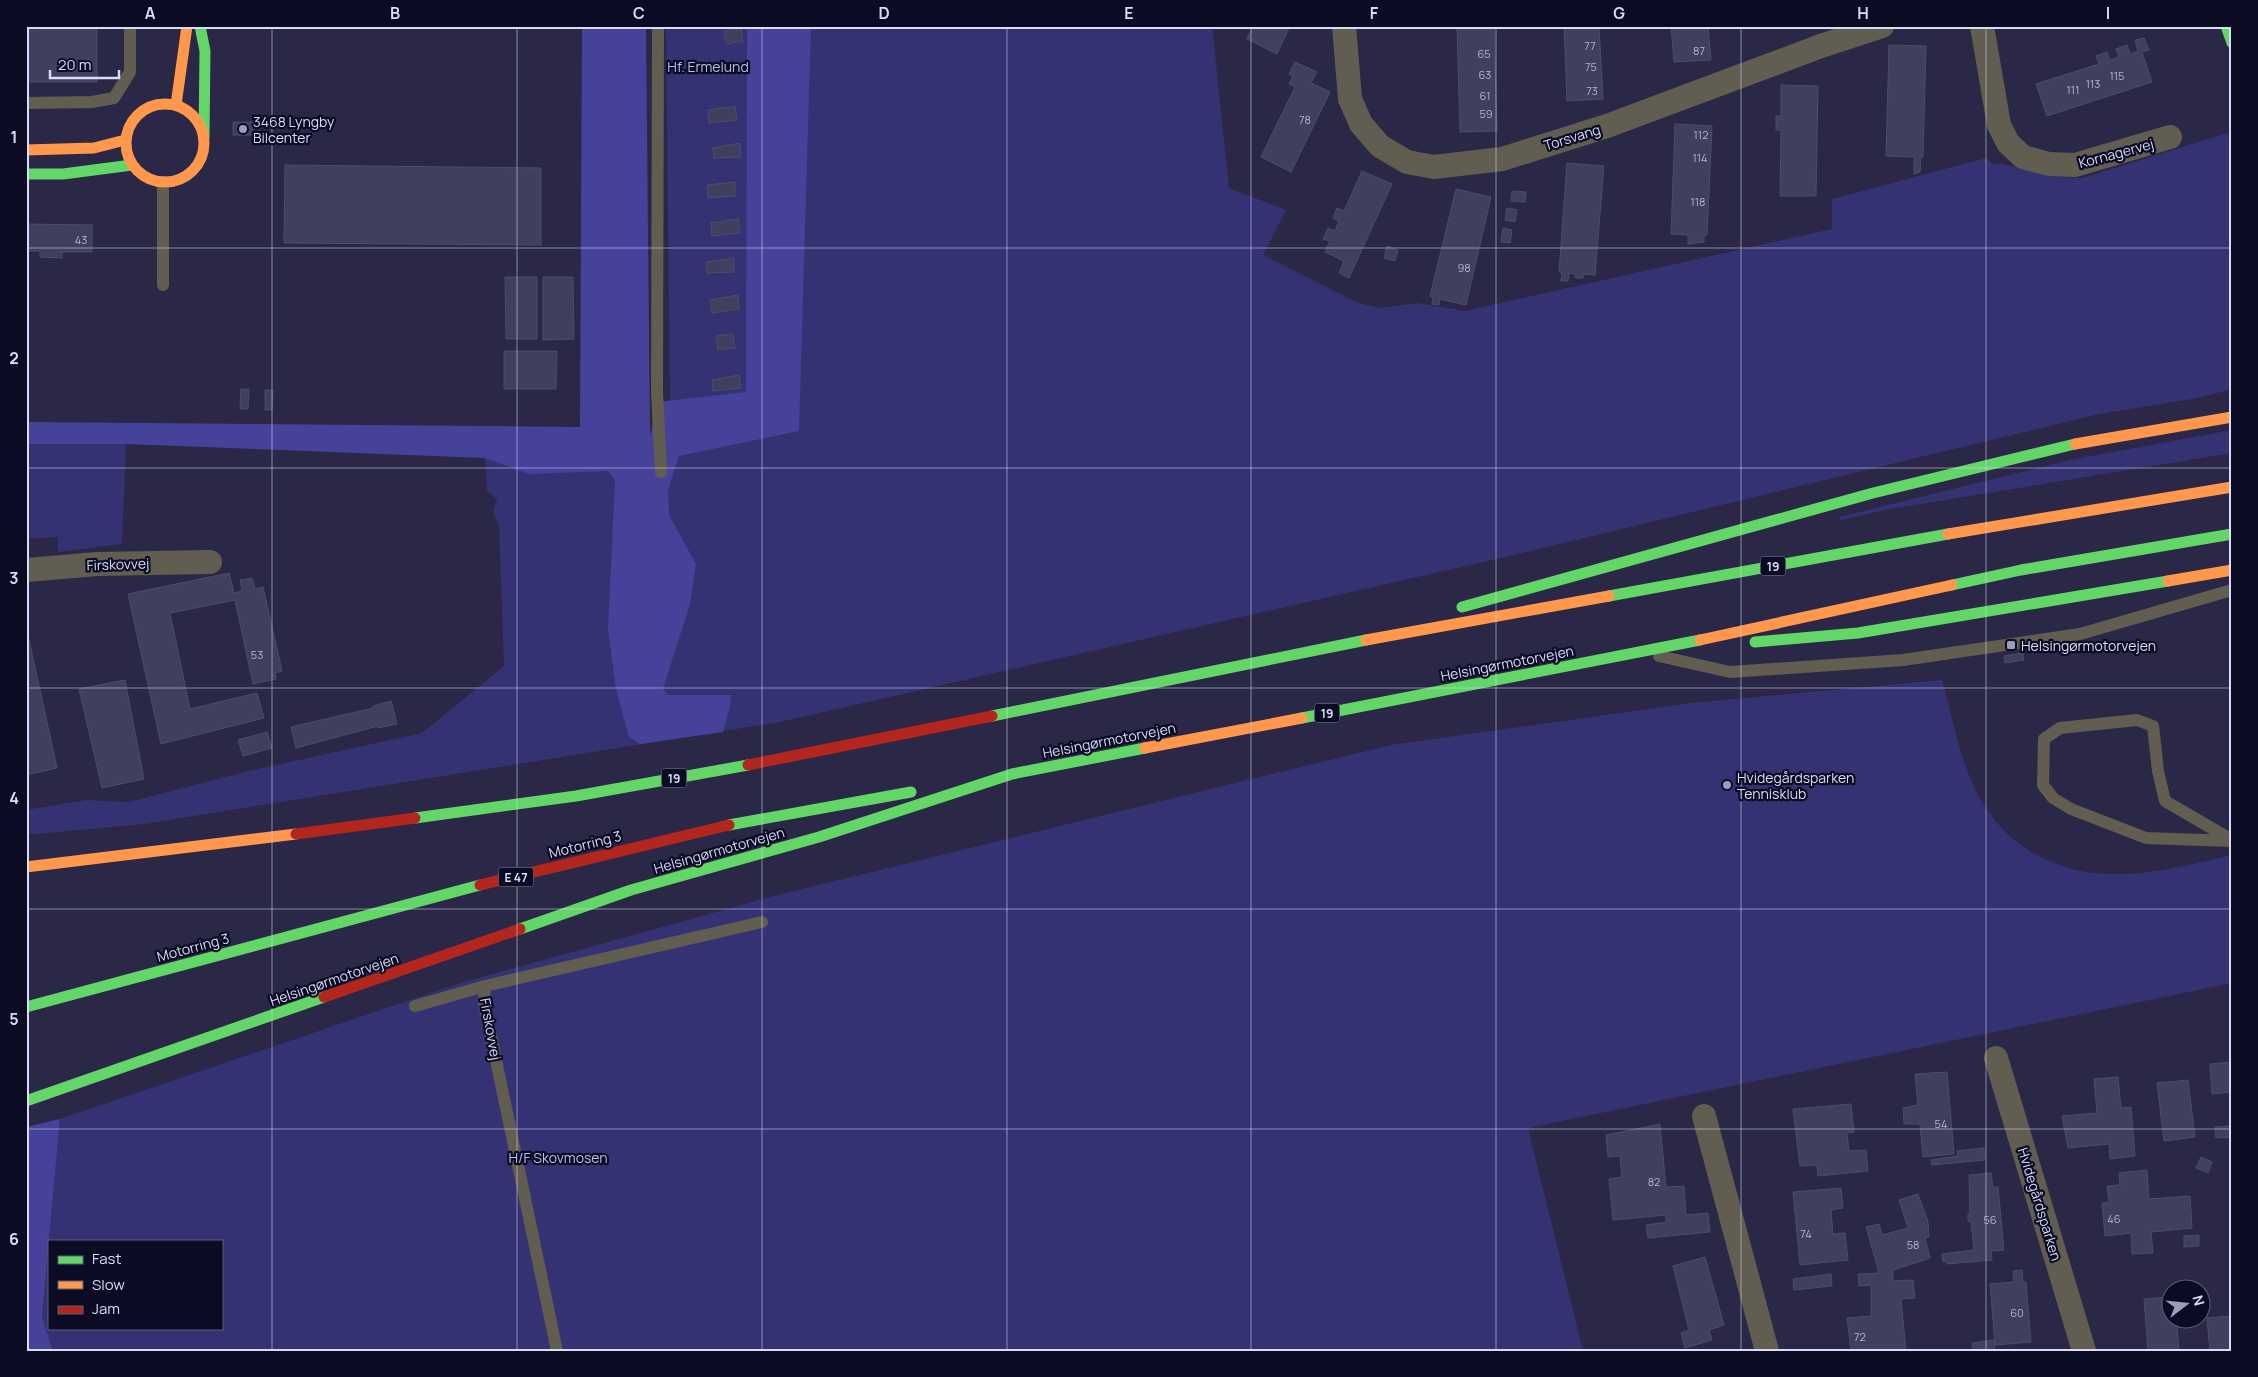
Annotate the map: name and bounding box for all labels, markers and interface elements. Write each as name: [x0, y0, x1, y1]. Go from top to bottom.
text: A: [145, 2, 156, 24]
text: B: [390, 2, 400, 24]
text: C: [633, 2, 645, 24]
text: D: [878, 2, 890, 24]
text: E: [1124, 2, 1134, 24]
text: F: [1370, 2, 1379, 24]
text: G: [1613, 2, 1625, 24]
text: H: [1857, 2, 1869, 24]
text: I: [2106, 2, 2110, 24]
house number: 77: [1584, 38, 1596, 53]
house number: 87: [1693, 43, 1705, 58]
house number: 65: [1477, 46, 1491, 61]
scale bar: [50, 48, 119, 80]
text: 20 m: [58, 54, 91, 75]
park label: Hf. Ermelund: [667, 57, 749, 76]
house number: 75: [1585, 59, 1597, 74]
house number: 63: [1479, 67, 1491, 82]
house number: 115: [2110, 68, 2124, 83]
house number: 113: [2086, 76, 2100, 91]
house number: 111: [2067, 82, 2079, 97]
house number: 73: [1586, 83, 1598, 98]
house number: 61: [1480, 88, 1490, 103]
house number: 59: [1479, 106, 1493, 121]
place label: 3468 Lyngby Bilcenter: [253, 112, 335, 147]
house number: 78: [1299, 112, 1311, 127]
street label: Torsvang: [1541, 119, 1603, 155]
marker: 3468 Lyngby Bilcenter: [237, 123, 249, 135]
text: 1: [10, 126, 18, 148]
house number: 112: [1694, 127, 1708, 142]
street label: Kornagervej: [2076, 134, 2156, 172]
house number: 114: [1692, 150, 1708, 165]
house number: 118: [1691, 194, 1705, 209]
house number: 43: [75, 232, 87, 247]
house number: 98: [1457, 260, 1471, 275]
text: 2: [9, 347, 19, 369]
street label: Firskovvej: [86, 553, 150, 575]
road number: 19: [1760, 556, 1786, 576]
text: 3: [9, 567, 19, 589]
place label: Helsingørmotorvejen: [2021, 636, 2156, 655]
marker: Helsingørmotorvejen: [2005, 639, 2017, 651]
street label: Helsingørmotorvejen: [1439, 641, 1575, 685]
house number: 53: [251, 647, 263, 662]
road number: 19: [1314, 704, 1340, 722]
street label: Helsingørmotorvejen: [1041, 718, 1177, 762]
road number: 19: [662, 768, 686, 788]
place label: Hvidegårdsparken Tennisklub: [1737, 768, 1854, 803]
marker: Hvidegårdsparken Tennisklub: [1721, 779, 1733, 791]
text: 4: [9, 787, 19, 809]
street label: Helsingørmotorvejen: [651, 822, 787, 878]
street label: Motorring 3: [547, 826, 623, 862]
road number: E 47: [498, 868, 534, 886]
street label: Motorring 3: [155, 928, 231, 966]
street label: Helsingørmotorvejen: [267, 948, 401, 1010]
street label: Firskovvej: [476, 996, 506, 1062]
text: 5: [9, 1008, 19, 1030]
house number: 54: [1935, 1116, 1947, 1131]
street label: Hvidegårdsparken: [2014, 1145, 2066, 1263]
park label: H/F Skovmosen: [508, 1148, 608, 1167]
house number: 82: [1648, 1174, 1660, 1189]
house number: 46: [2107, 1211, 2121, 1226]
house number: 56: [1983, 1212, 1997, 1227]
house number: 74: [1800, 1226, 1812, 1241]
text: 6: [9, 1228, 19, 1250]
house number: 58: [1907, 1237, 1919, 1252]
legend: [48, 1240, 222, 1330]
text: Fast: [92, 1248, 121, 1269]
text: Slow: [92, 1274, 125, 1295]
north arrow: [2160, 1280, 2210, 1330]
text: N: [2188, 1293, 2209, 1308]
text: Jam: [92, 1298, 120, 1319]
house number: 60: [2010, 1305, 2024, 1320]
house number: 72: [1854, 1329, 1866, 1344]

